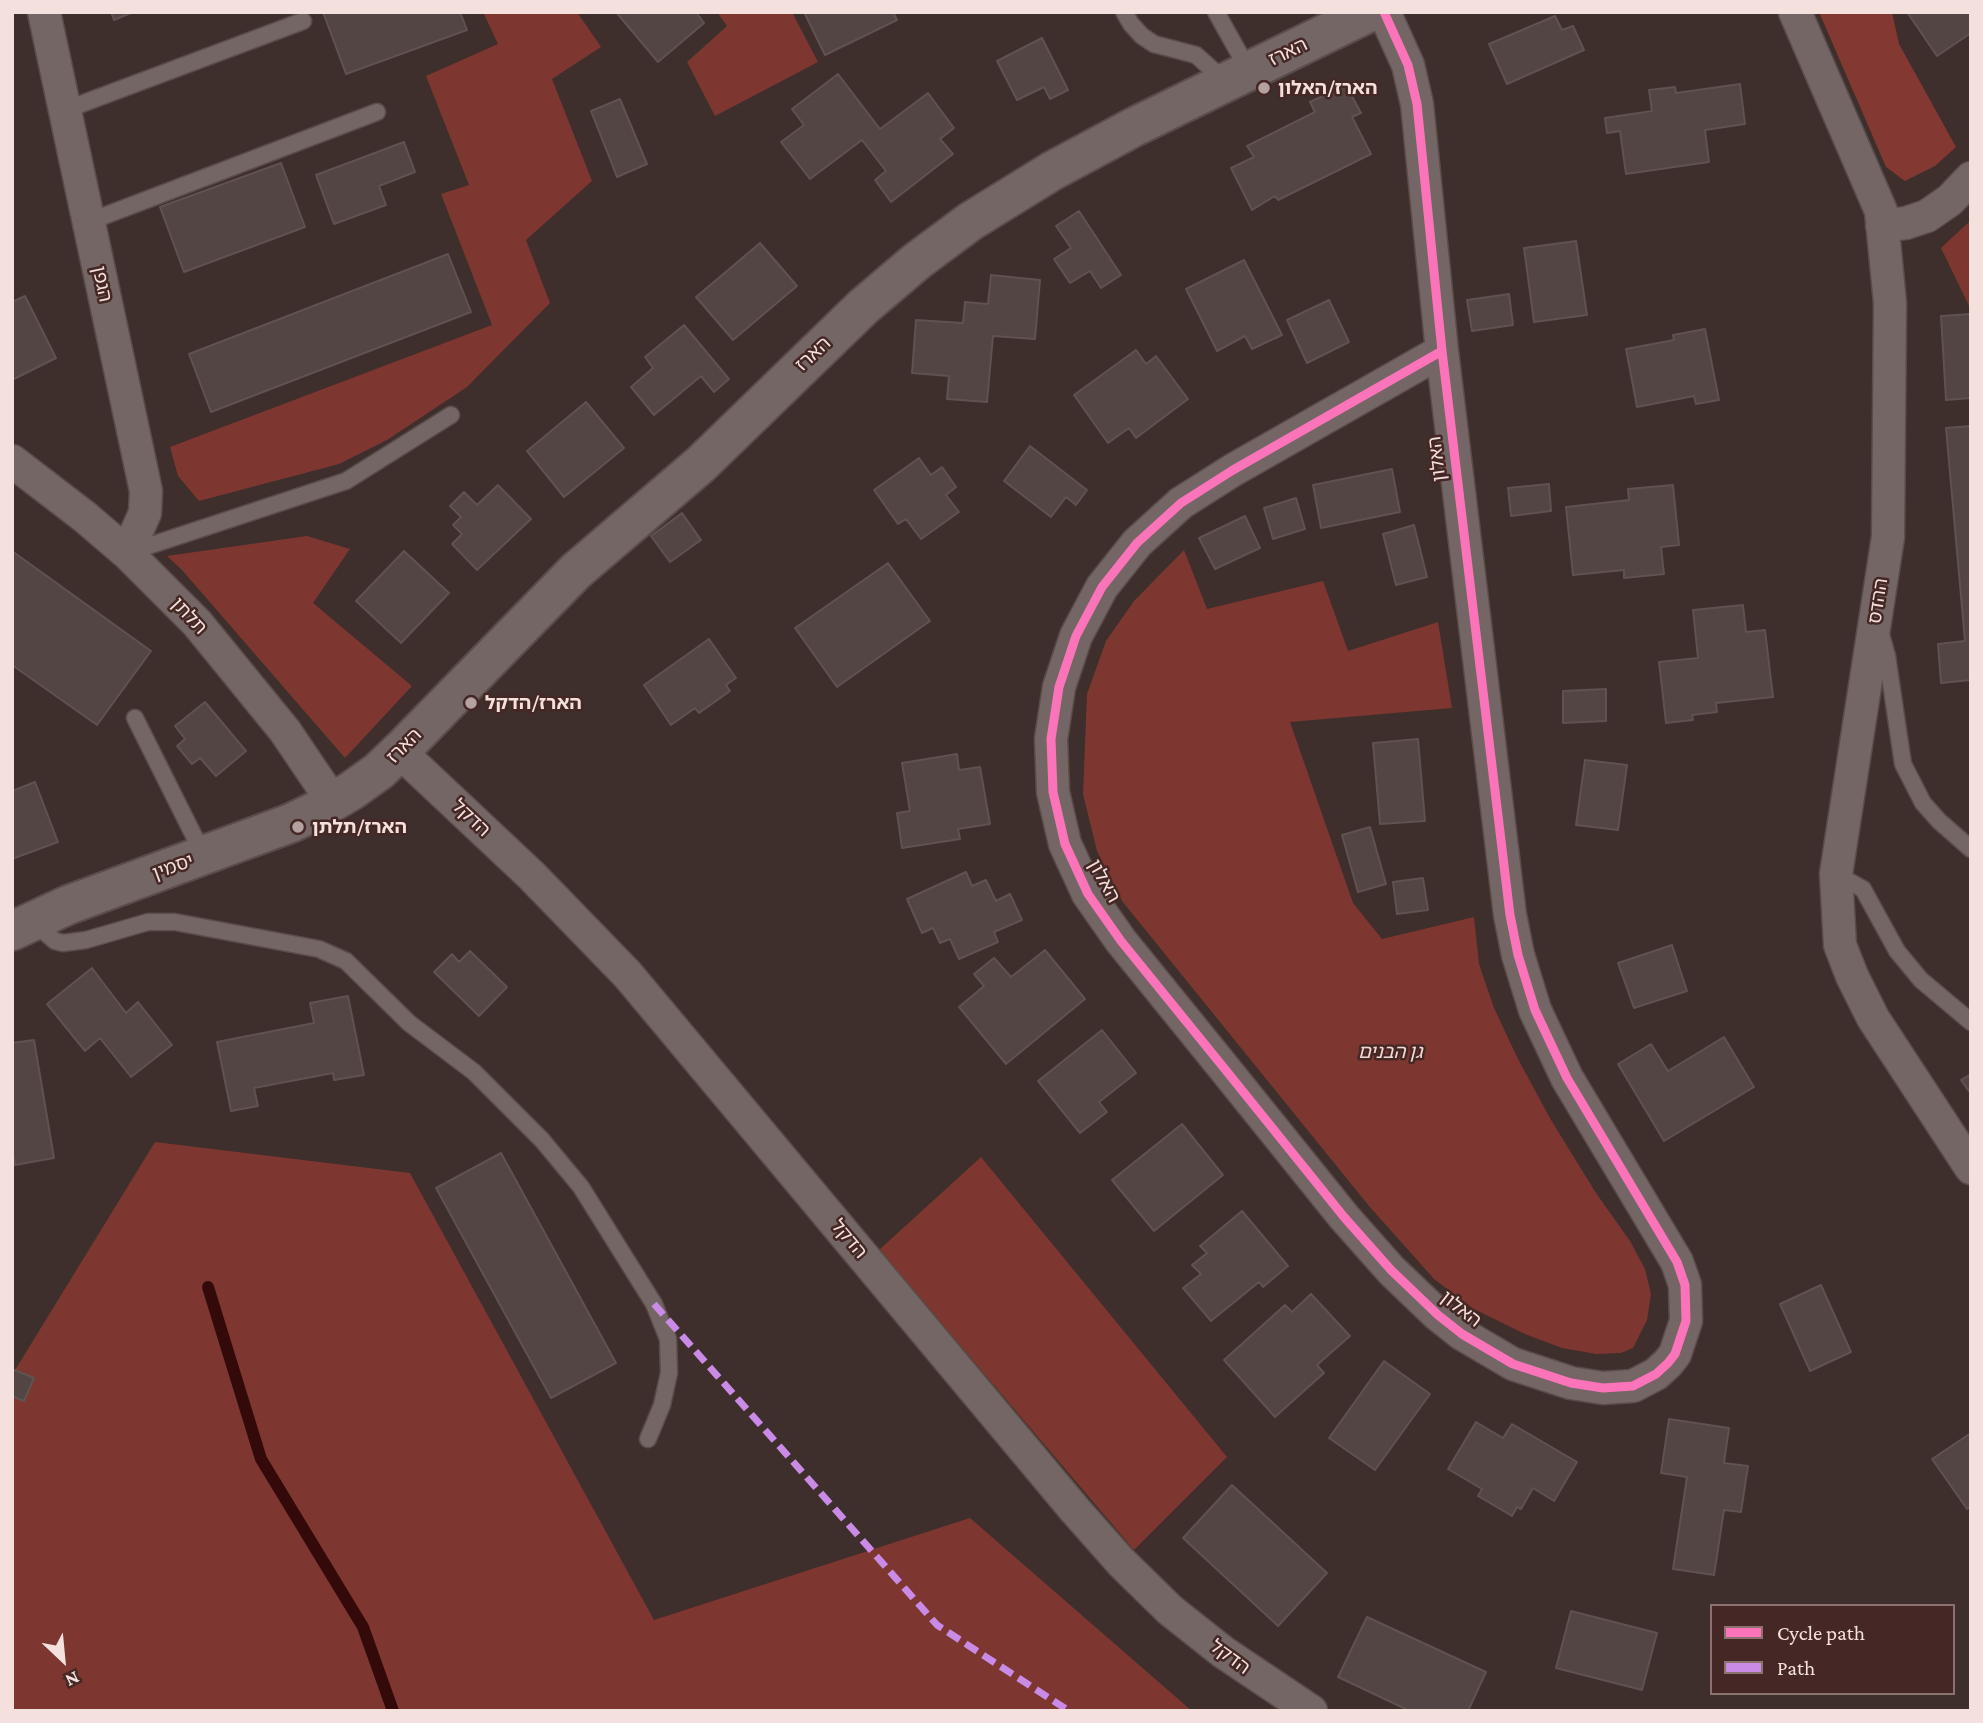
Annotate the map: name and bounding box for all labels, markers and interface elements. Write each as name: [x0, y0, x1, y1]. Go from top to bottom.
street label: הארז: [1265, 33, 1311, 71]
place label: הארז/האלון: [1278, 77, 1377, 99]
marker: הארז/האלון: [1256, 80, 1272, 96]
street label: הגפן: [87, 264, 117, 304]
street label: הארז: [791, 332, 835, 376]
street label: האלון: [1423, 435, 1451, 483]
street label: ההדס: [1863, 577, 1893, 625]
street label: תלתן: [166, 593, 212, 639]
place label: הארז/הדקל: [485, 692, 582, 714]
marker: הארז/הדקל: [463, 695, 479, 711]
street label: הארז: [382, 724, 426, 768]
street label: הדקל: [447, 795, 495, 841]
place label: הארז/תלתן: [312, 816, 407, 838]
marker: הארז/תלתן: [290, 819, 306, 835]
street label: יסמין: [149, 849, 197, 885]
street label: האלון: [1083, 855, 1125, 907]
park label: גן הבנים: [1358, 1041, 1422, 1063]
street label: הדקל: [826, 1215, 872, 1263]
street label: האלון: [1436, 1286, 1486, 1332]
legend: [1710, 1604, 1955, 1695]
text: Cycle path: [1777, 1621, 1865, 1645]
north arrow: [28, 1625, 98, 1695]
street label: הדקל: [1205, 1635, 1255, 1679]
text: Path: [1777, 1656, 1815, 1680]
text: N: [62, 1667, 83, 1692]

